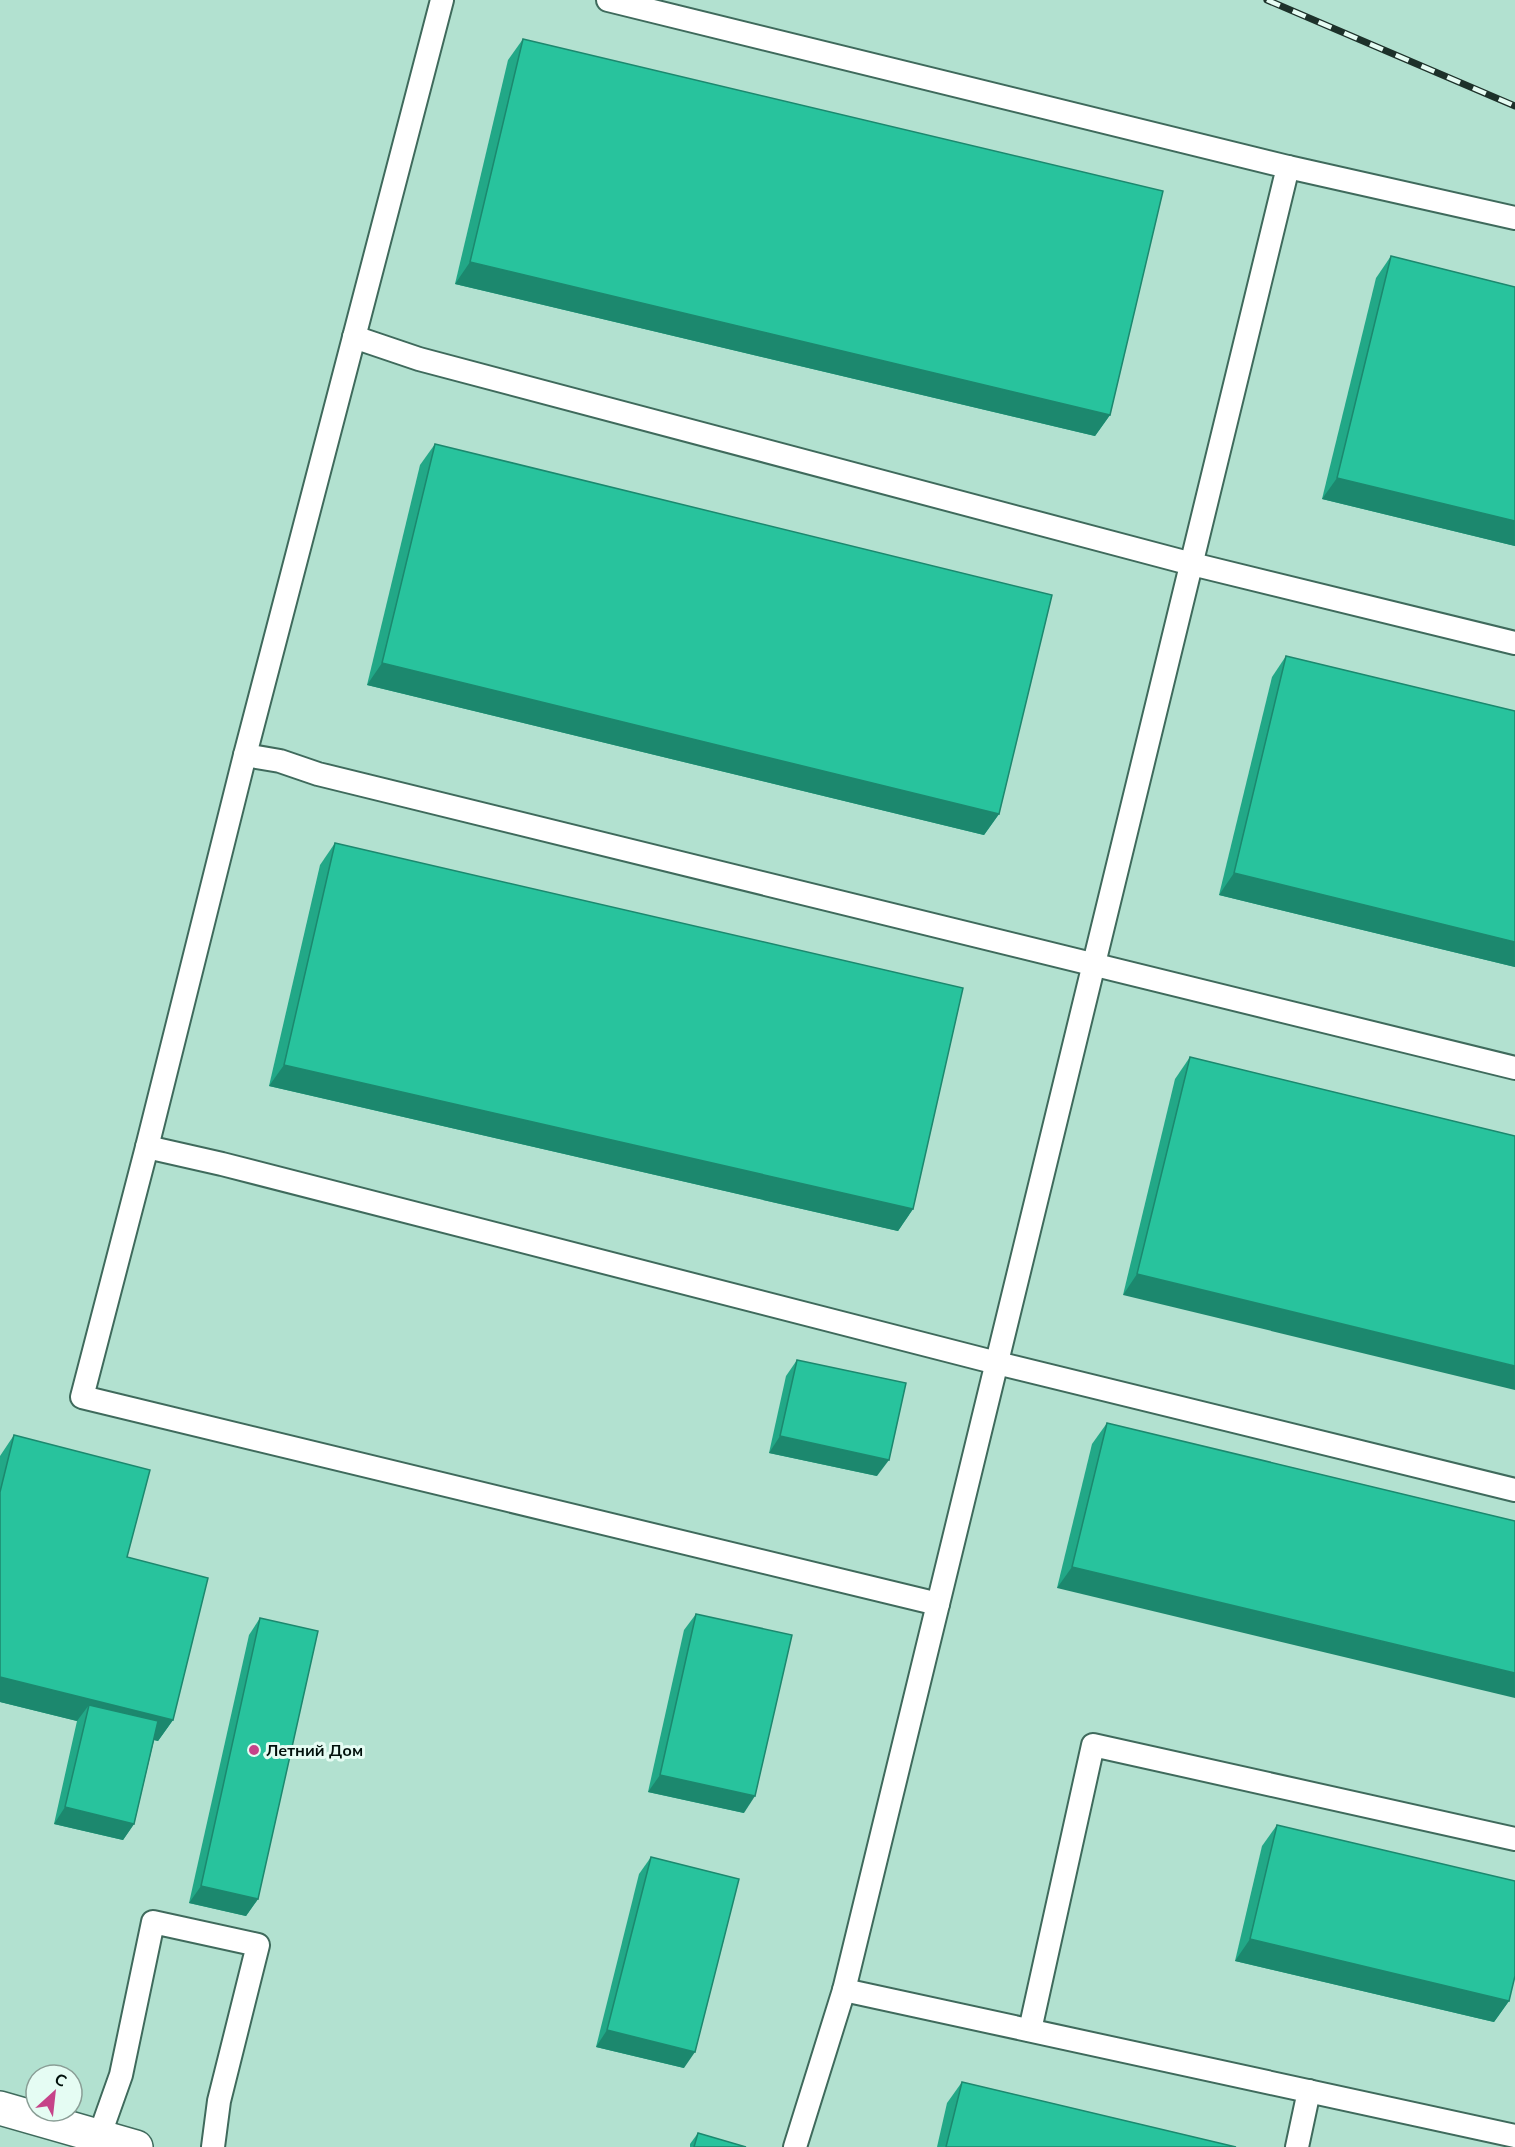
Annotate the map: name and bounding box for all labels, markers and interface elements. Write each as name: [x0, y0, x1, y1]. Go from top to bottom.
place label: Летний Дом: [266, 1740, 363, 1760]
marker: Летний Дом: [247, 1743, 261, 1757]
north arrow: [24, 2063, 84, 2123]
text: С: [51, 2068, 70, 2091]

